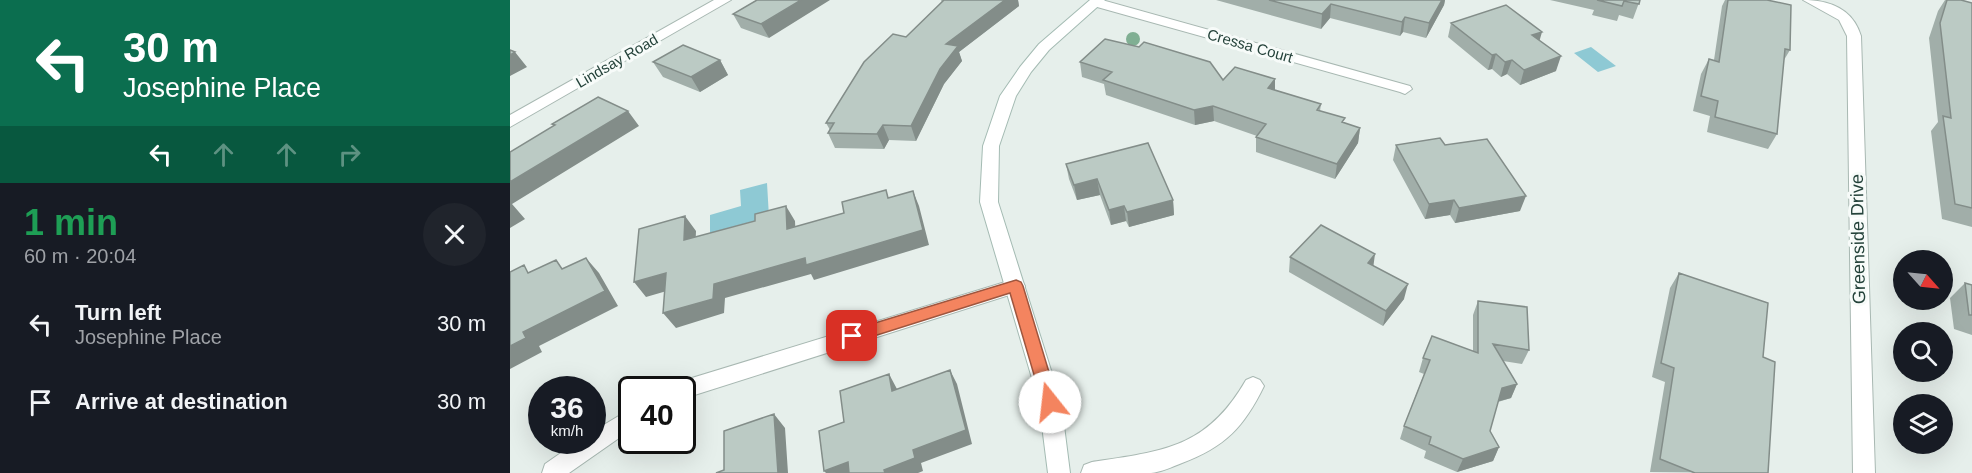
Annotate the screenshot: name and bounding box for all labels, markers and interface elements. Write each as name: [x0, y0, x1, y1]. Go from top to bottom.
icon: left: [24, 24, 102, 102]
text: 30 m: [123, 24, 219, 71]
street label: Cressa Court: [1205, 25, 1296, 66]
street label: Lindsay Road: [573, 30, 661, 91]
text: Josephine Place: [123, 73, 321, 103]
icon: left: [144, 138, 177, 171]
icon: ahead: [207, 138, 240, 171]
icon: ahead: [270, 138, 303, 171]
icon: right: [333, 138, 366, 171]
street label: Greenside Drive: [1847, 174, 1869, 304]
text: 1 min: [24, 202, 118, 243]
button: close: [423, 203, 486, 266]
text: 60 m · 20:04: [24, 245, 136, 267]
north arrow: [1893, 250, 1953, 310]
map controls: [1893, 250, 1953, 454]
text: Turn left: [75, 300, 161, 325]
icon: left: [24, 308, 57, 341]
pin: [826, 310, 877, 361]
text: 30 m: [437, 311, 486, 336]
icon: arrive: [835, 319, 868, 352]
button: search: [1893, 322, 1953, 382]
text: Josephine Place: [75, 326, 222, 348]
position arrow: [1018, 370, 1082, 434]
speed limit sign: 40: [618, 376, 696, 454]
icon: arrive: [24, 386, 57, 419]
text: Arrive at destination: [75, 389, 288, 414]
text: 30 m: [437, 389, 486, 414]
text: 36: [550, 391, 584, 424]
button: layers: [1893, 394, 1953, 454]
text: km/h: [551, 422, 583, 439]

